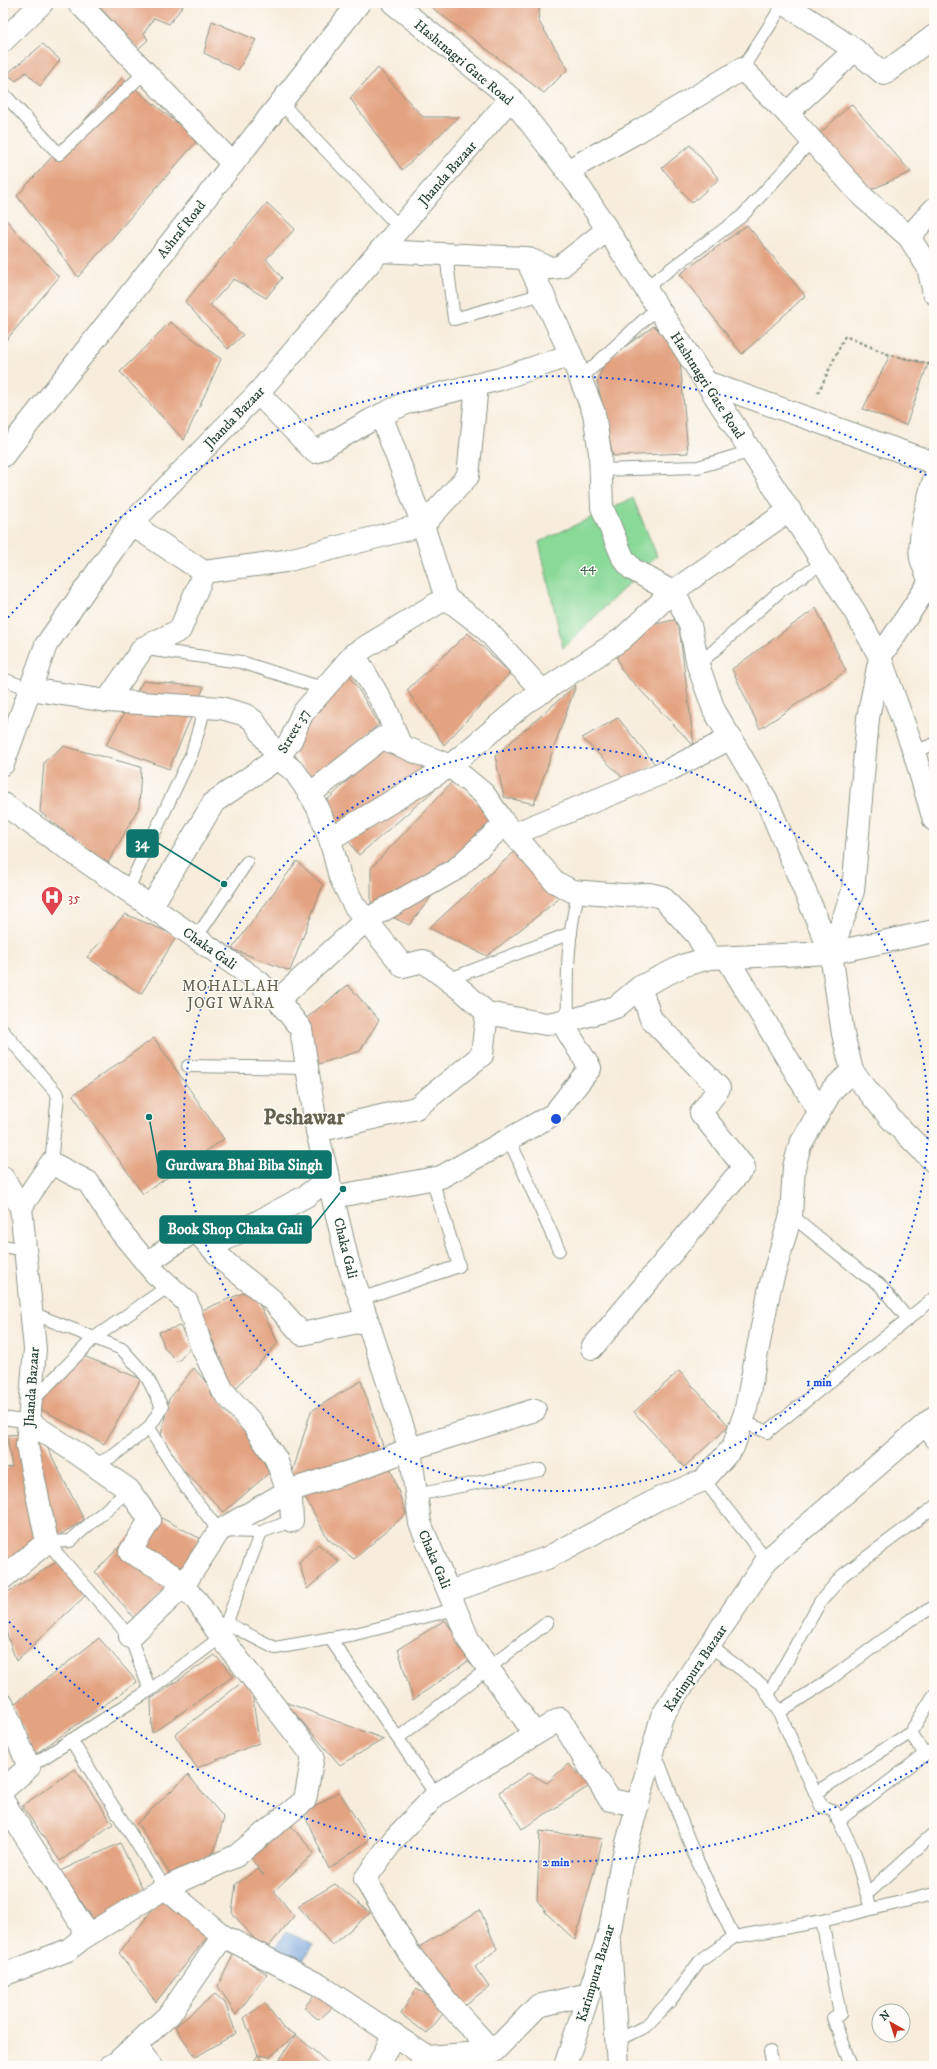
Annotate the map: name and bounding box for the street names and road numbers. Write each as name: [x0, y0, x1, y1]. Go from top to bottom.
street label: Hashtnagri Gate Road: [410, 16, 517, 110]
street label: Jhanda Bazaar: [413, 137, 481, 211]
street label: Ashraf Road: [154, 197, 210, 262]
street label: Hashtnagri Gate Road: [666, 329, 748, 442]
street label: Jhanda Bazaar: [199, 382, 270, 454]
street label: Street 37: [274, 706, 314, 757]
street label: Chaka Gali: [179, 924, 240, 974]
street label: Chaka Gali: [329, 1216, 361, 1281]
street label: Jhanda Bazaar: [20, 1346, 44, 1430]
street label: Chaka Gali: [414, 1527, 455, 1592]
street label: Karimpura Bazaar: [660, 1621, 732, 1715]
street label: Karimpura Bazaar: [573, 1922, 620, 2024]

